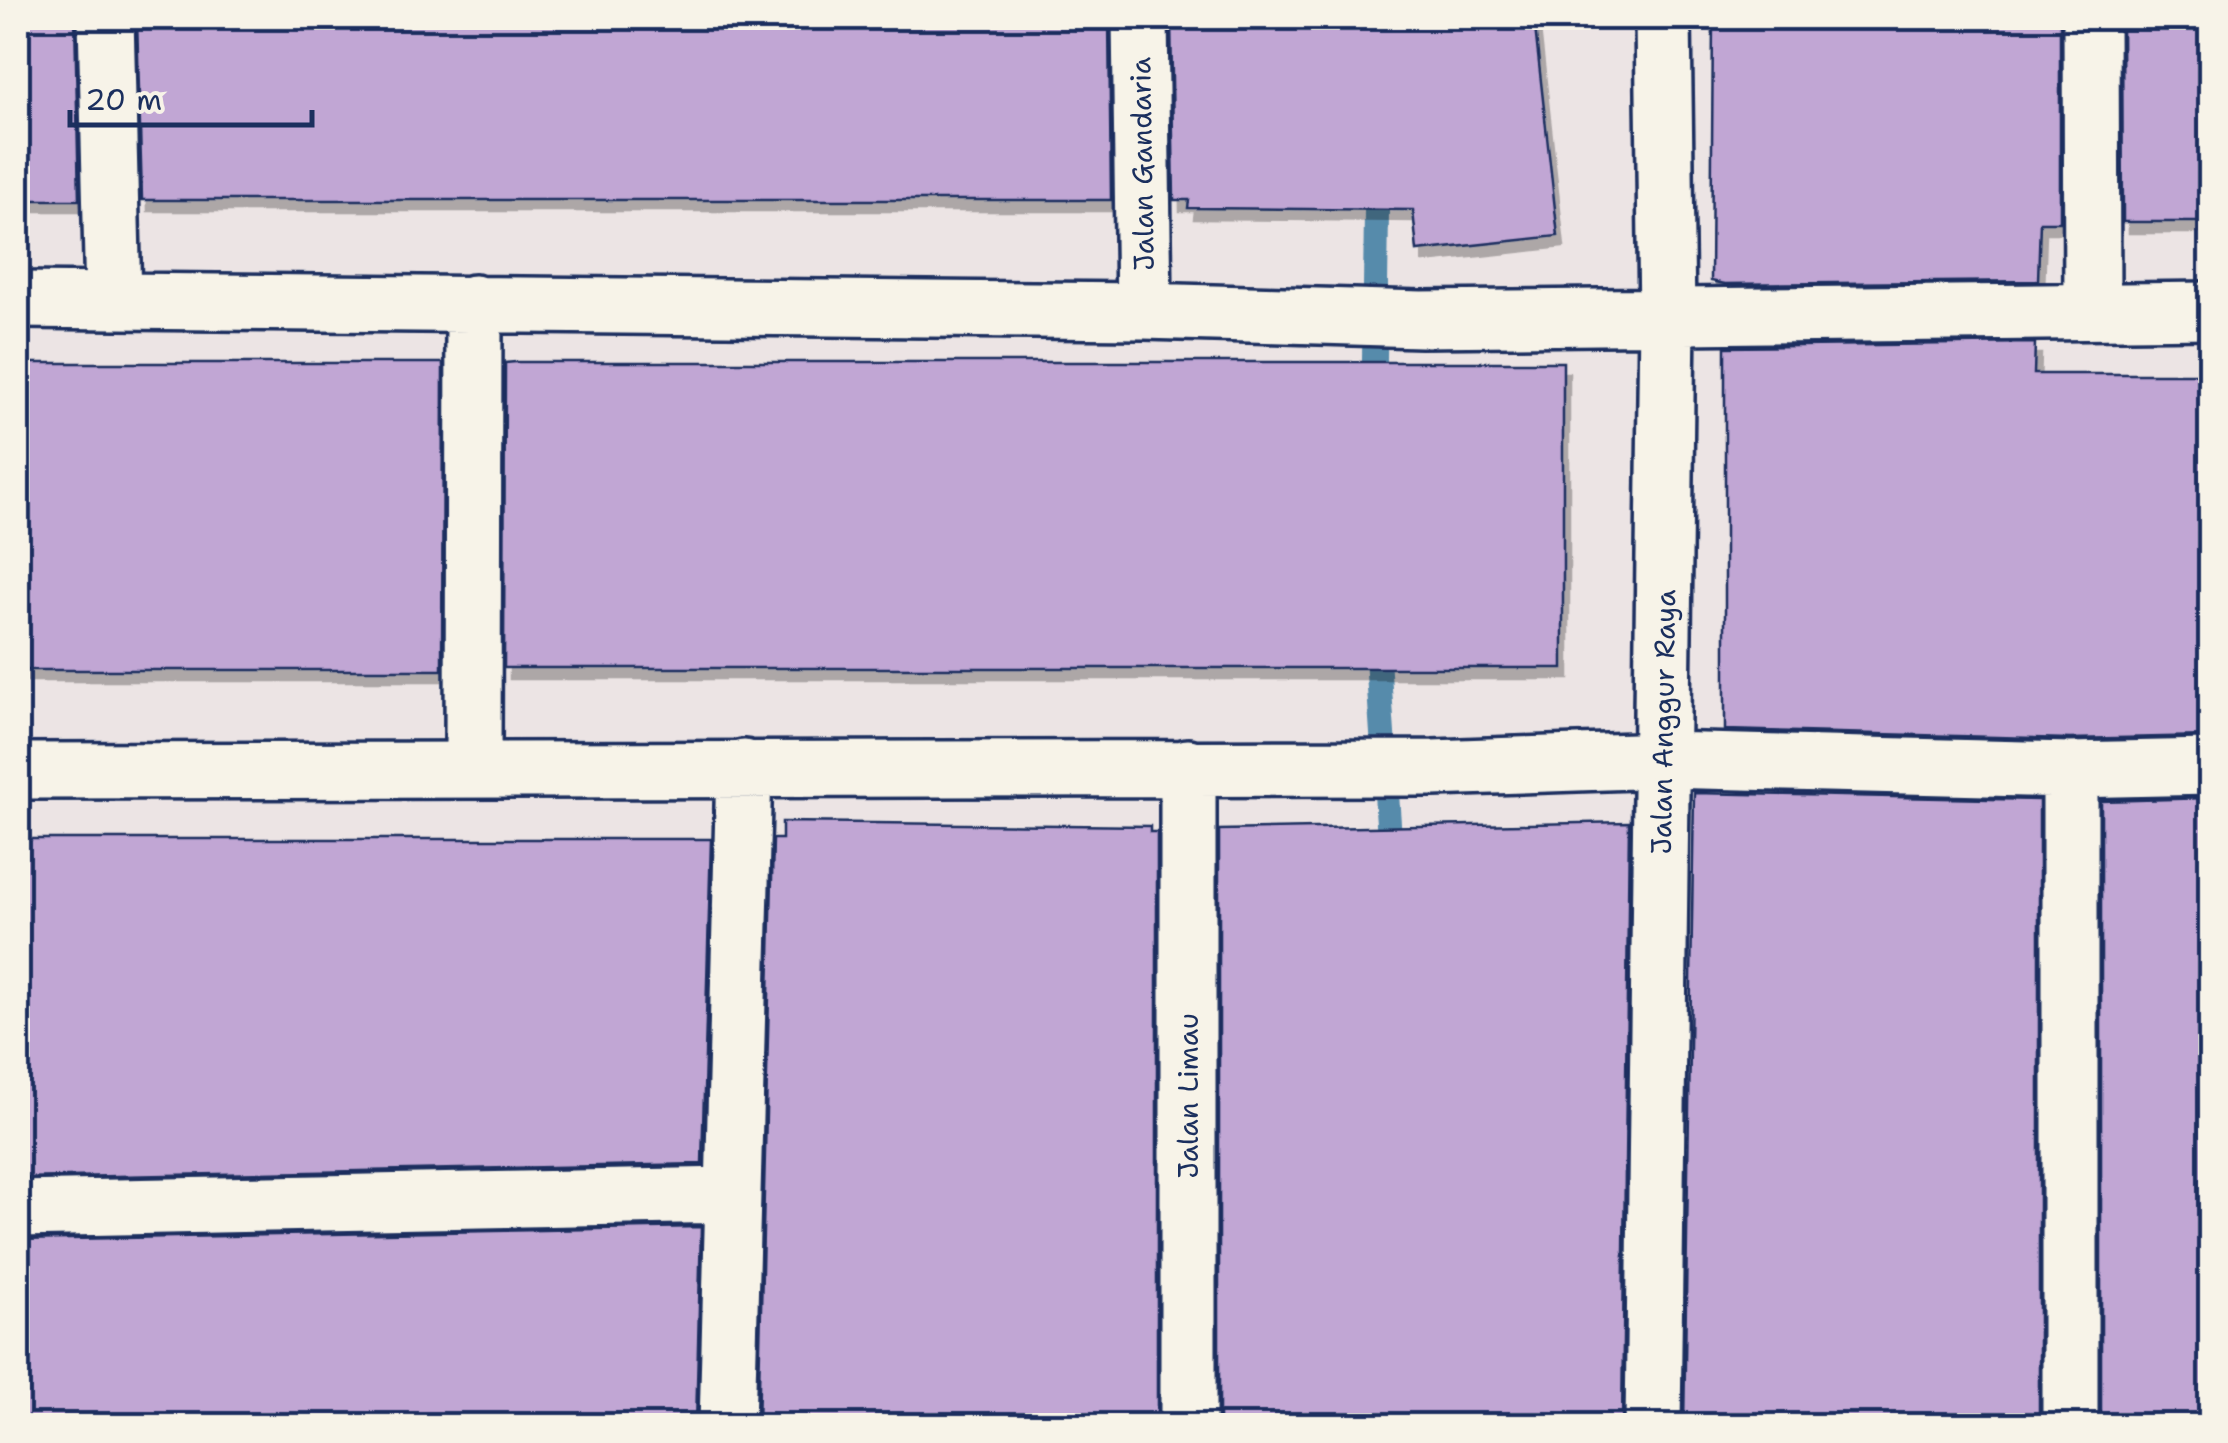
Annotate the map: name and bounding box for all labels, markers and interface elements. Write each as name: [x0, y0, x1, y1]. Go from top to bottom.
street label: Jalan Gandaria: [1121, 57, 1163, 271]
scale bar: [70, 65, 312, 127]
text: 20 m: [85, 79, 162, 120]
street label: Jalan Anggur Raya: [1642, 589, 1684, 855]
street label: Jalan Limau: [1169, 1013, 1207, 1179]

